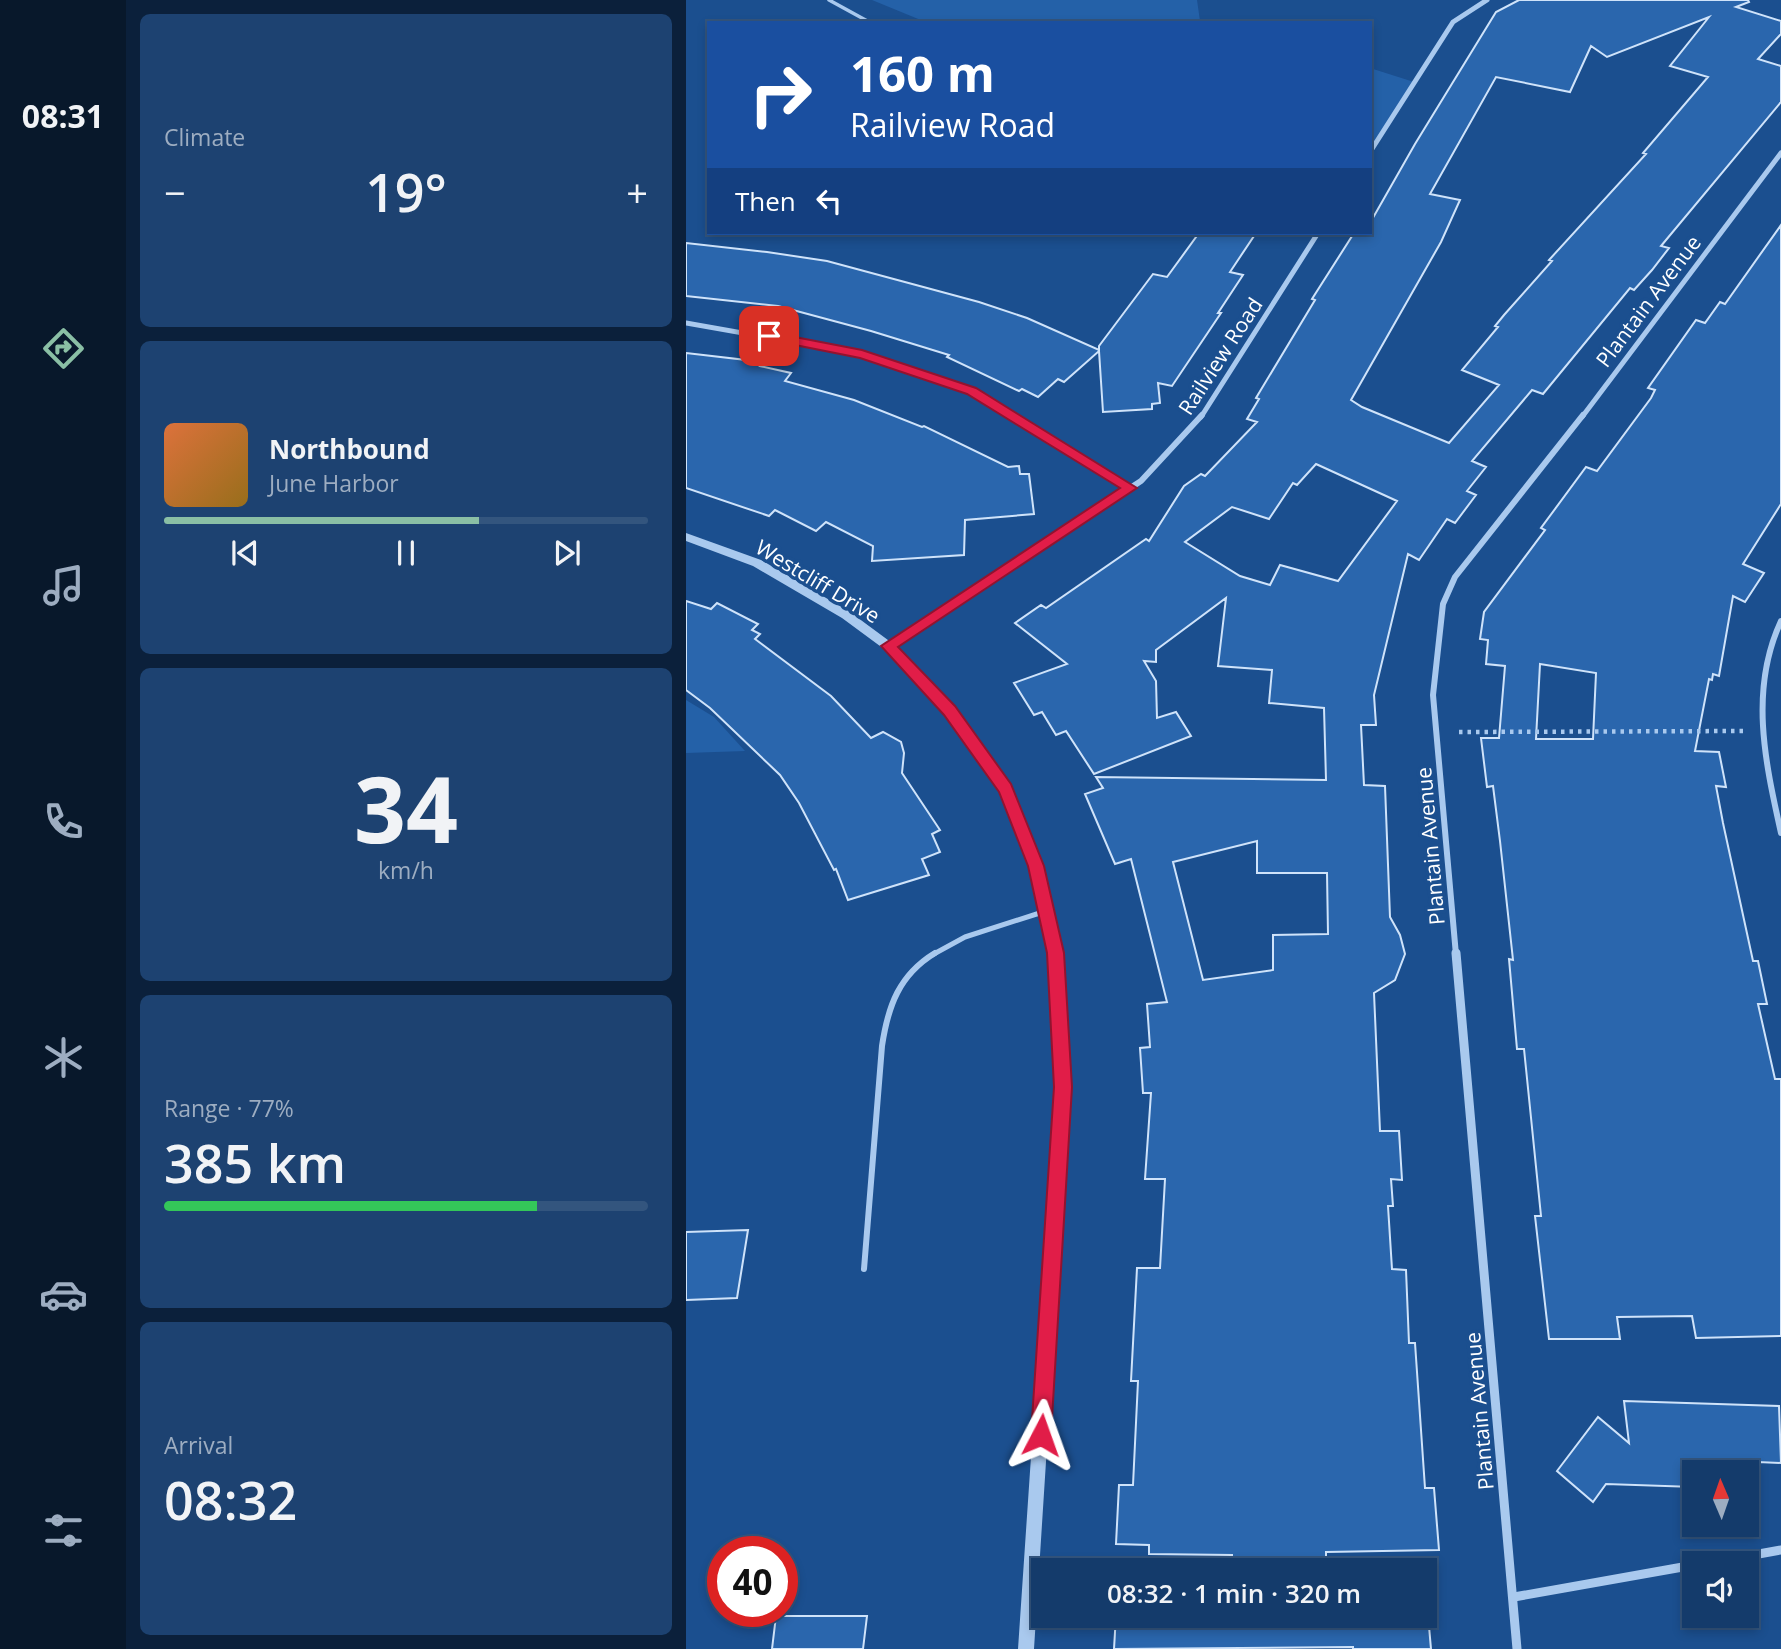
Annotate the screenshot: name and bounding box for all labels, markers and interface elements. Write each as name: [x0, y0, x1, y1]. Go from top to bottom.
text: 160 m: [850, 40, 995, 106]
icon: right: [735, 49, 826, 140]
text: 08:31: [22, 94, 104, 137]
text: Railview Road: [850, 103, 1055, 146]
text: Climate: [164, 121, 245, 153]
text: 19°: [365, 156, 447, 227]
text: −: [164, 166, 186, 218]
text: +: [626, 166, 648, 218]
icon: left: [810, 182, 848, 220]
text: Then: [735, 183, 796, 219]
street label: Plantain Avenue: [1589, 229, 1707, 373]
street label: Railview Road: [1172, 292, 1268, 420]
pin: [739, 306, 799, 366]
icon: arrive: [750, 317, 788, 355]
icon: directions: [39, 324, 88, 373]
text: Northbound: [269, 431, 430, 467]
text: June Harbor: [269, 467, 399, 499]
street label: Westcliff Drive: [751, 533, 885, 629]
icon: previous: [226, 534, 264, 572]
icon: pause: [387, 534, 425, 572]
icon: next: [548, 534, 586, 572]
icon: music: [39, 561, 88, 610]
text: 34: [354, 746, 458, 870]
street label: Plantain Avenue: [1409, 766, 1451, 926]
icon: phone: [39, 797, 88, 846]
text: km/h: [378, 854, 434, 886]
icon: climate: [39, 1033, 88, 1082]
text: Range · 77%: [164, 1092, 294, 1124]
text: 385 km: [164, 1127, 346, 1198]
icon: car: [39, 1270, 88, 1319]
street label: Plantain Avenue: [1458, 1331, 1500, 1491]
position arrow: [1004, 1398, 1078, 1472]
text: Arrival: [164, 1429, 233, 1461]
north arrow: [1682, 1460, 1759, 1536]
map controls: [1682, 1460, 1759, 1628]
text: 08:32: [164, 1464, 297, 1535]
icon: filters: [39, 1506, 88, 1555]
speed limit sign: 40: [707, 1536, 798, 1627]
button: sound: [1682, 1551, 1759, 1628]
text: 08:32 · 1 min · 320 m: [1107, 1575, 1361, 1611]

